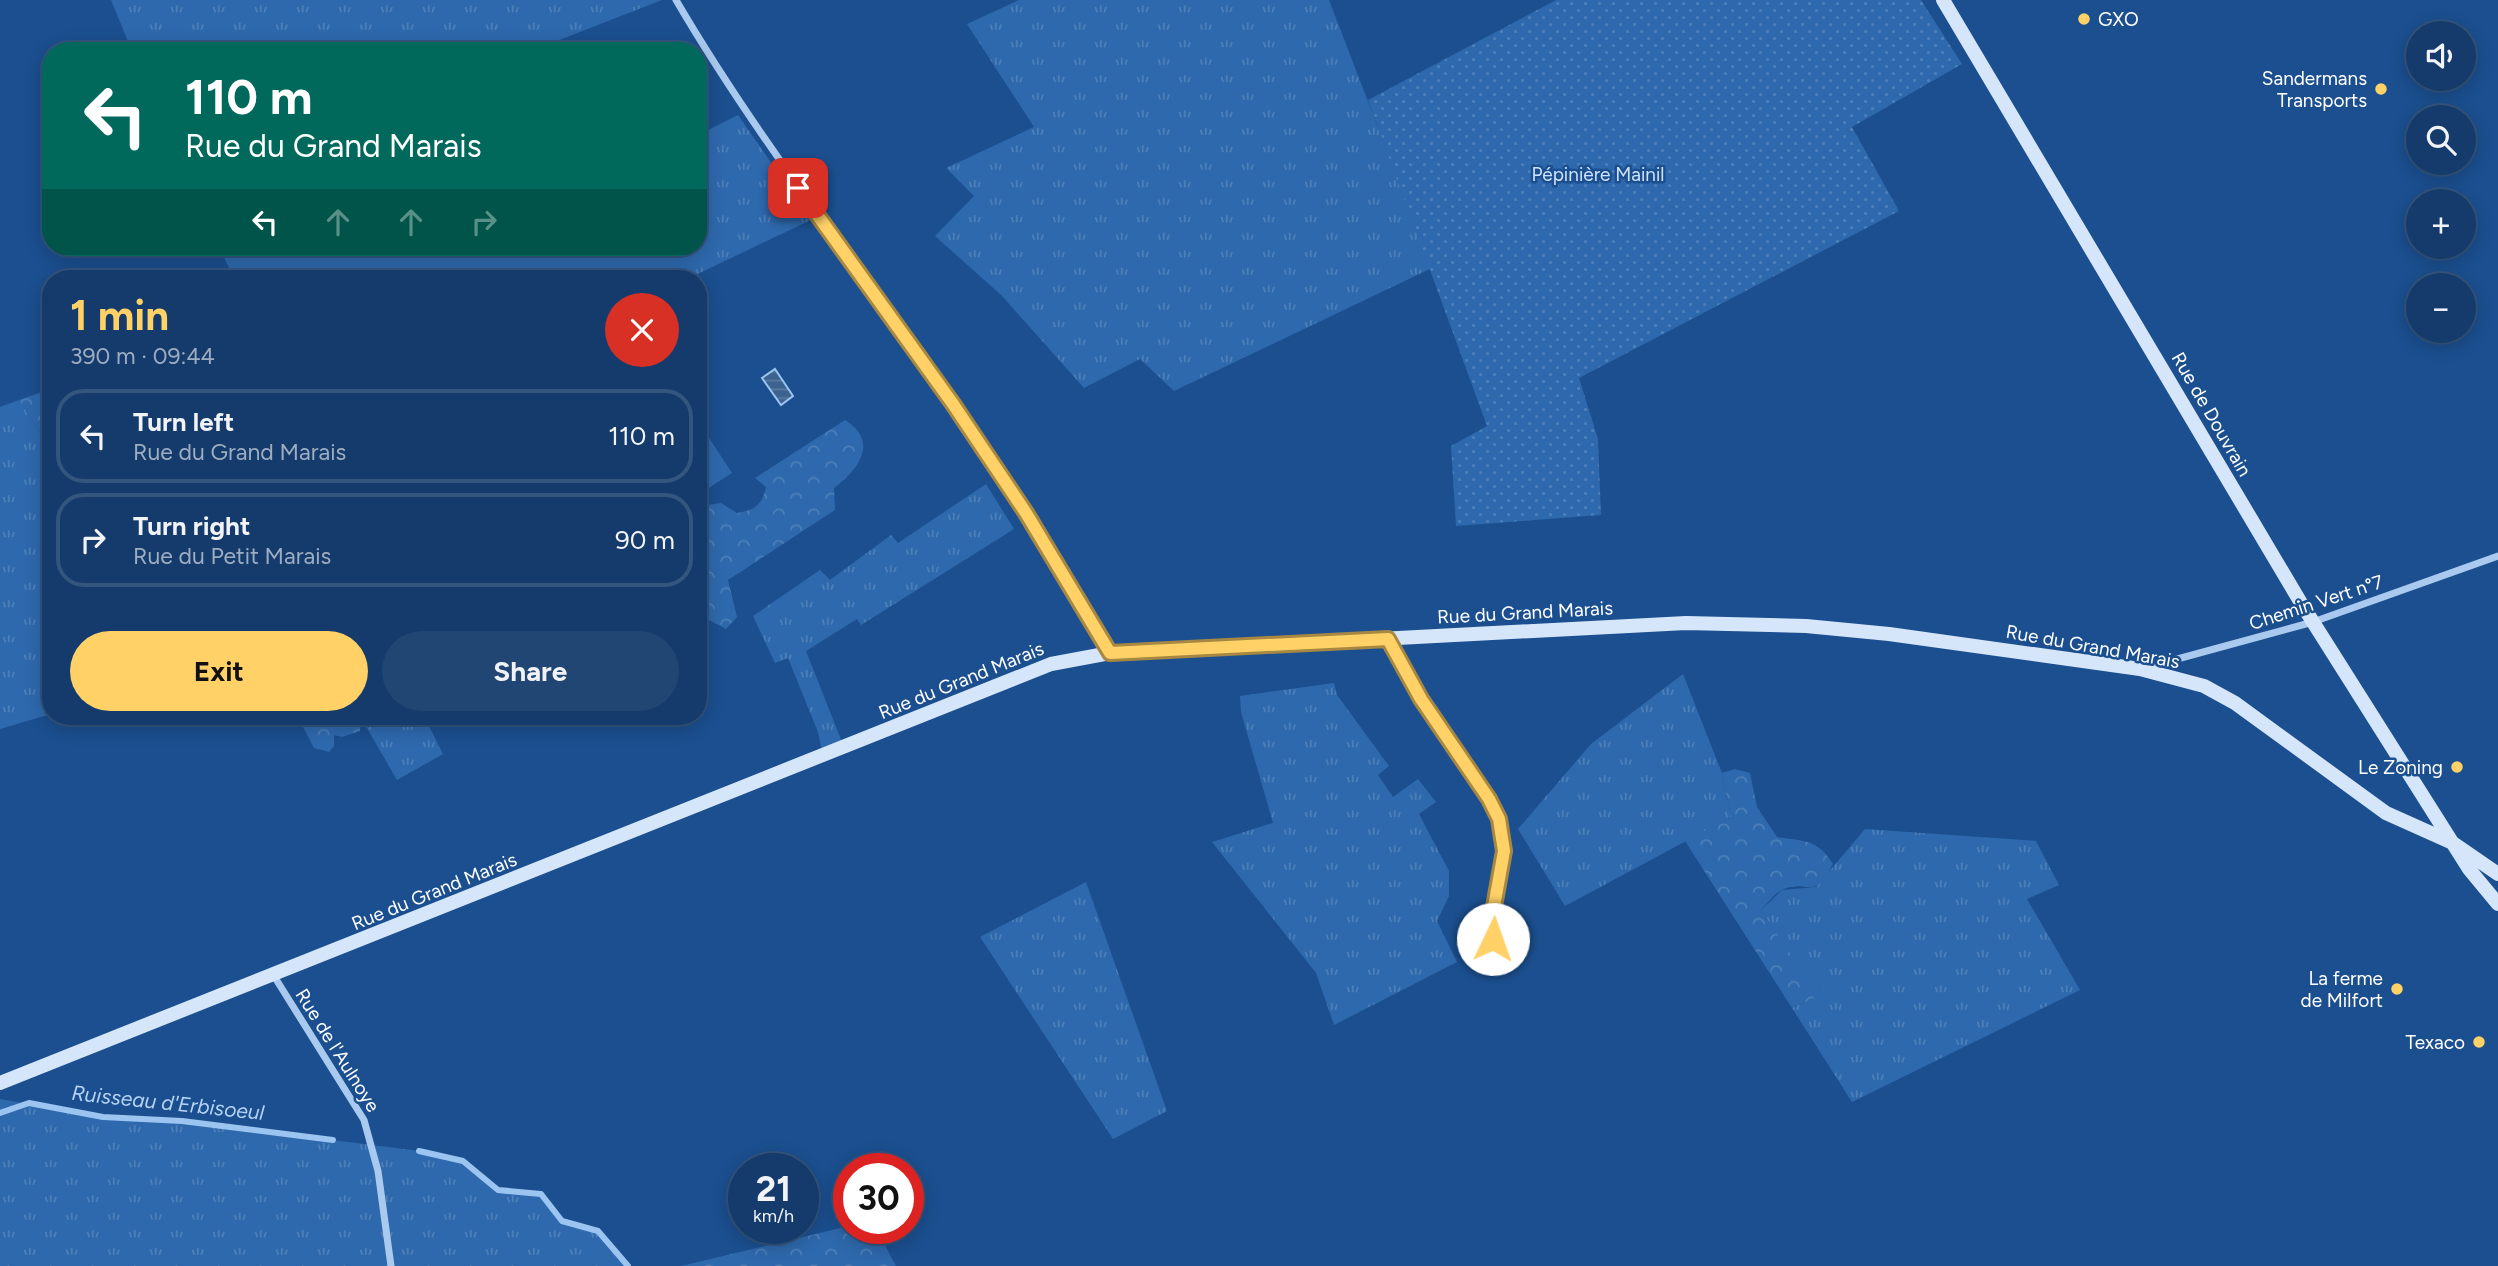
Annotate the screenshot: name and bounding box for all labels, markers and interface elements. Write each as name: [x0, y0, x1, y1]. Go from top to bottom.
place label: GXO: [2098, 8, 2139, 31]
marker: GXO: [2076, 11, 2092, 27]
map controls: [2406, 21, 2476, 343]
button: sound: [2406, 21, 2476, 91]
text: 110 m: [185, 67, 313, 126]
place label: Sandermans Transports: [2262, 67, 2367, 112]
icon: left: [70, 70, 161, 161]
marker: Sandermans Transports: [2373, 81, 2389, 97]
button: search: [2406, 105, 2476, 175]
text: Rue du Grand Marais: [185, 127, 482, 165]
pin: [768, 158, 828, 218]
park label: Pépinière Mainil: [1531, 163, 1665, 186]
icon: arrive: [779, 169, 817, 207]
button: +: [2406, 189, 2476, 259]
icon: left: [246, 203, 284, 241]
icon: ahead: [319, 203, 357, 241]
icon: ahead: [392, 203, 430, 241]
icon: right: [465, 203, 503, 241]
button: −: [2406, 273, 2476, 343]
text: 1 min: [70, 290, 169, 341]
button: close: [605, 293, 679, 367]
text: 390 m · 09:44: [70, 342, 215, 370]
street label: Rue de Douvrain: [2167, 348, 2256, 480]
text: Turn left: [133, 406, 234, 438]
icon: left: [74, 417, 112, 455]
text: 110 m: [608, 420, 675, 452]
text: Rue du Grand Marais: [133, 438, 346, 466]
text: Turn right: [133, 510, 250, 542]
icon: right: [74, 521, 112, 559]
text: 90 m: [615, 524, 675, 556]
text: Rue du Petit Marais: [133, 542, 331, 570]
street label: Chemin Vert n°7: [2246, 570, 2386, 635]
street label: Rue du Grand Marais: [1436, 596, 1614, 629]
street label: Rue du Grand Marais: [2004, 620, 2182, 673]
button: Exit: [70, 631, 368, 711]
button: Share: [382, 631, 679, 711]
street label: Rue du Grand Marais: [875, 637, 1047, 724]
place label: Le Zoning: [2358, 756, 2443, 779]
marker: Le Zoning: [2449, 759, 2465, 775]
street label: Rue du Grand Marais: [348, 848, 520, 935]
position arrow: [1456, 902, 1530, 976]
place label: La ferme de Milfort: [2301, 967, 2383, 1012]
marker: La ferme de Milfort: [2389, 981, 2405, 997]
street label: Rue de l'Aulnoye: [290, 984, 385, 1116]
place label: Texaco: [2405, 1031, 2465, 1054]
marker: Texaco: [2471, 1034, 2487, 1050]
water label: Ruisseau d'Erbisoeul: [71, 1080, 266, 1125]
speed limit sign: 30: [833, 1153, 924, 1244]
text: 21: [756, 1168, 791, 1210]
text: km/h: [753, 1205, 794, 1227]

